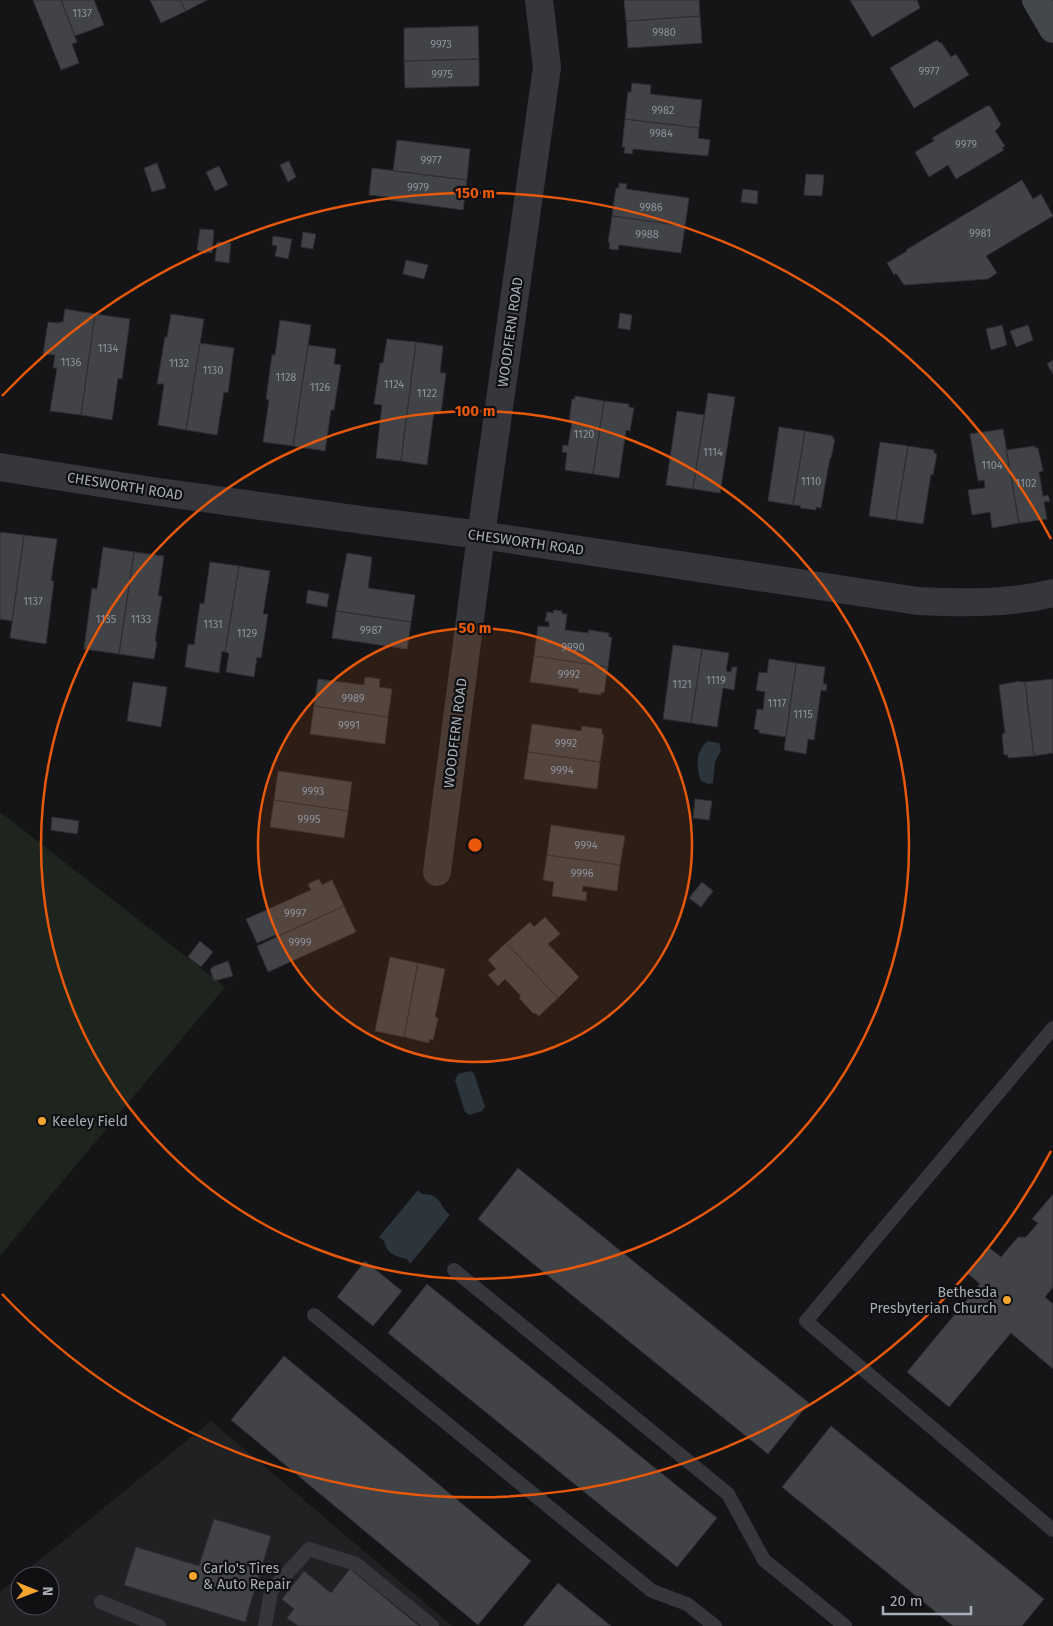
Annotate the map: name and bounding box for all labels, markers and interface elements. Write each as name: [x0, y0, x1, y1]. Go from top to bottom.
house number: 1137: [72, 7, 92, 20]
house number: 9980: [652, 26, 676, 39]
house number: 9973: [430, 38, 452, 51]
house number: 9977: [918, 65, 940, 78]
house number: 9975: [431, 68, 453, 81]
house number: 9982: [652, 104, 674, 117]
house number: 9984: [649, 127, 673, 140]
house number: 9979: [955, 138, 977, 151]
house number: 9977: [420, 154, 442, 167]
house number: 9979: [407, 181, 429, 194]
text: 150 m: [455, 184, 495, 202]
house number: 9986: [639, 201, 663, 214]
house number: 9981: [969, 227, 991, 240]
house number: 9988: [635, 228, 659, 241]
street label: WOODFERN ROAD: [494, 276, 527, 388]
house number: 1134: [98, 342, 118, 355]
house number: 1136: [61, 356, 81, 369]
house number: 1132: [169, 357, 189, 370]
house number: 1130: [203, 364, 224, 377]
house number: 1128: [276, 371, 296, 384]
house number: 1124: [384, 378, 404, 391]
house number: 1126: [310, 381, 330, 394]
house number: 1122: [417, 387, 437, 400]
text: 100 m: [455, 402, 495, 420]
house number: 1120: [574, 428, 594, 441]
house number: 1114: [703, 446, 723, 459]
house number: 1104: [981, 459, 1003, 472]
street label: CHESWORTH ROAD: [66, 469, 184, 504]
house number: 1110: [801, 475, 821, 488]
house number: 1102: [1016, 477, 1036, 490]
street label: CHESWORTH ROAD: [467, 526, 585, 559]
house number: 1137: [23, 595, 43, 608]
house number: 1135: [96, 613, 117, 626]
house number: 1133: [131, 613, 151, 626]
house number: 1131: [203, 618, 223, 631]
text: 50 m: [458, 619, 492, 637]
house number: 9987: [360, 624, 382, 637]
house number: 1129: [237, 627, 257, 640]
house number: 9990: [561, 641, 585, 654]
house number: 9992: [558, 668, 580, 681]
house number: 1119: [706, 674, 726, 687]
street label: WOODFERN ROAD: [440, 677, 471, 789]
house number: 1121: [672, 678, 692, 691]
house number: 9989: [341, 692, 365, 705]
house number: 1117: [768, 697, 787, 710]
house number: 1115: [793, 708, 813, 721]
house number: 9991: [338, 719, 360, 732]
house number: 9992: [555, 737, 577, 750]
house number: 9994: [550, 764, 574, 777]
house number: 9993: [302, 785, 324, 798]
house number: 9995: [298, 813, 321, 826]
centre of rings: [466, 836, 484, 854]
house number: 9994: [574, 839, 598, 852]
house number: 9996: [570, 867, 594, 880]
house number: 9997: [284, 907, 306, 920]
house number: 9999: [288, 936, 312, 949]
place label: Keeley Field: [52, 1113, 128, 1130]
marker: Keeley Field: [36, 1115, 48, 1127]
place label: Bethesda Presbyterian Church: [870, 1284, 997, 1317]
marker: Bethesda Presbyterian Church: [1001, 1294, 1013, 1306]
place label: Carlo's Tires & Auto Repair: [203, 1560, 291, 1593]
north arrow: [10, 1566, 60, 1616]
marker: Carlo's Tires & Auto Repair: [187, 1570, 199, 1582]
scale bar: [883, 1584, 970, 1616]
text: N: [39, 1586, 56, 1596]
text: 20 m: [890, 1592, 923, 1610]

